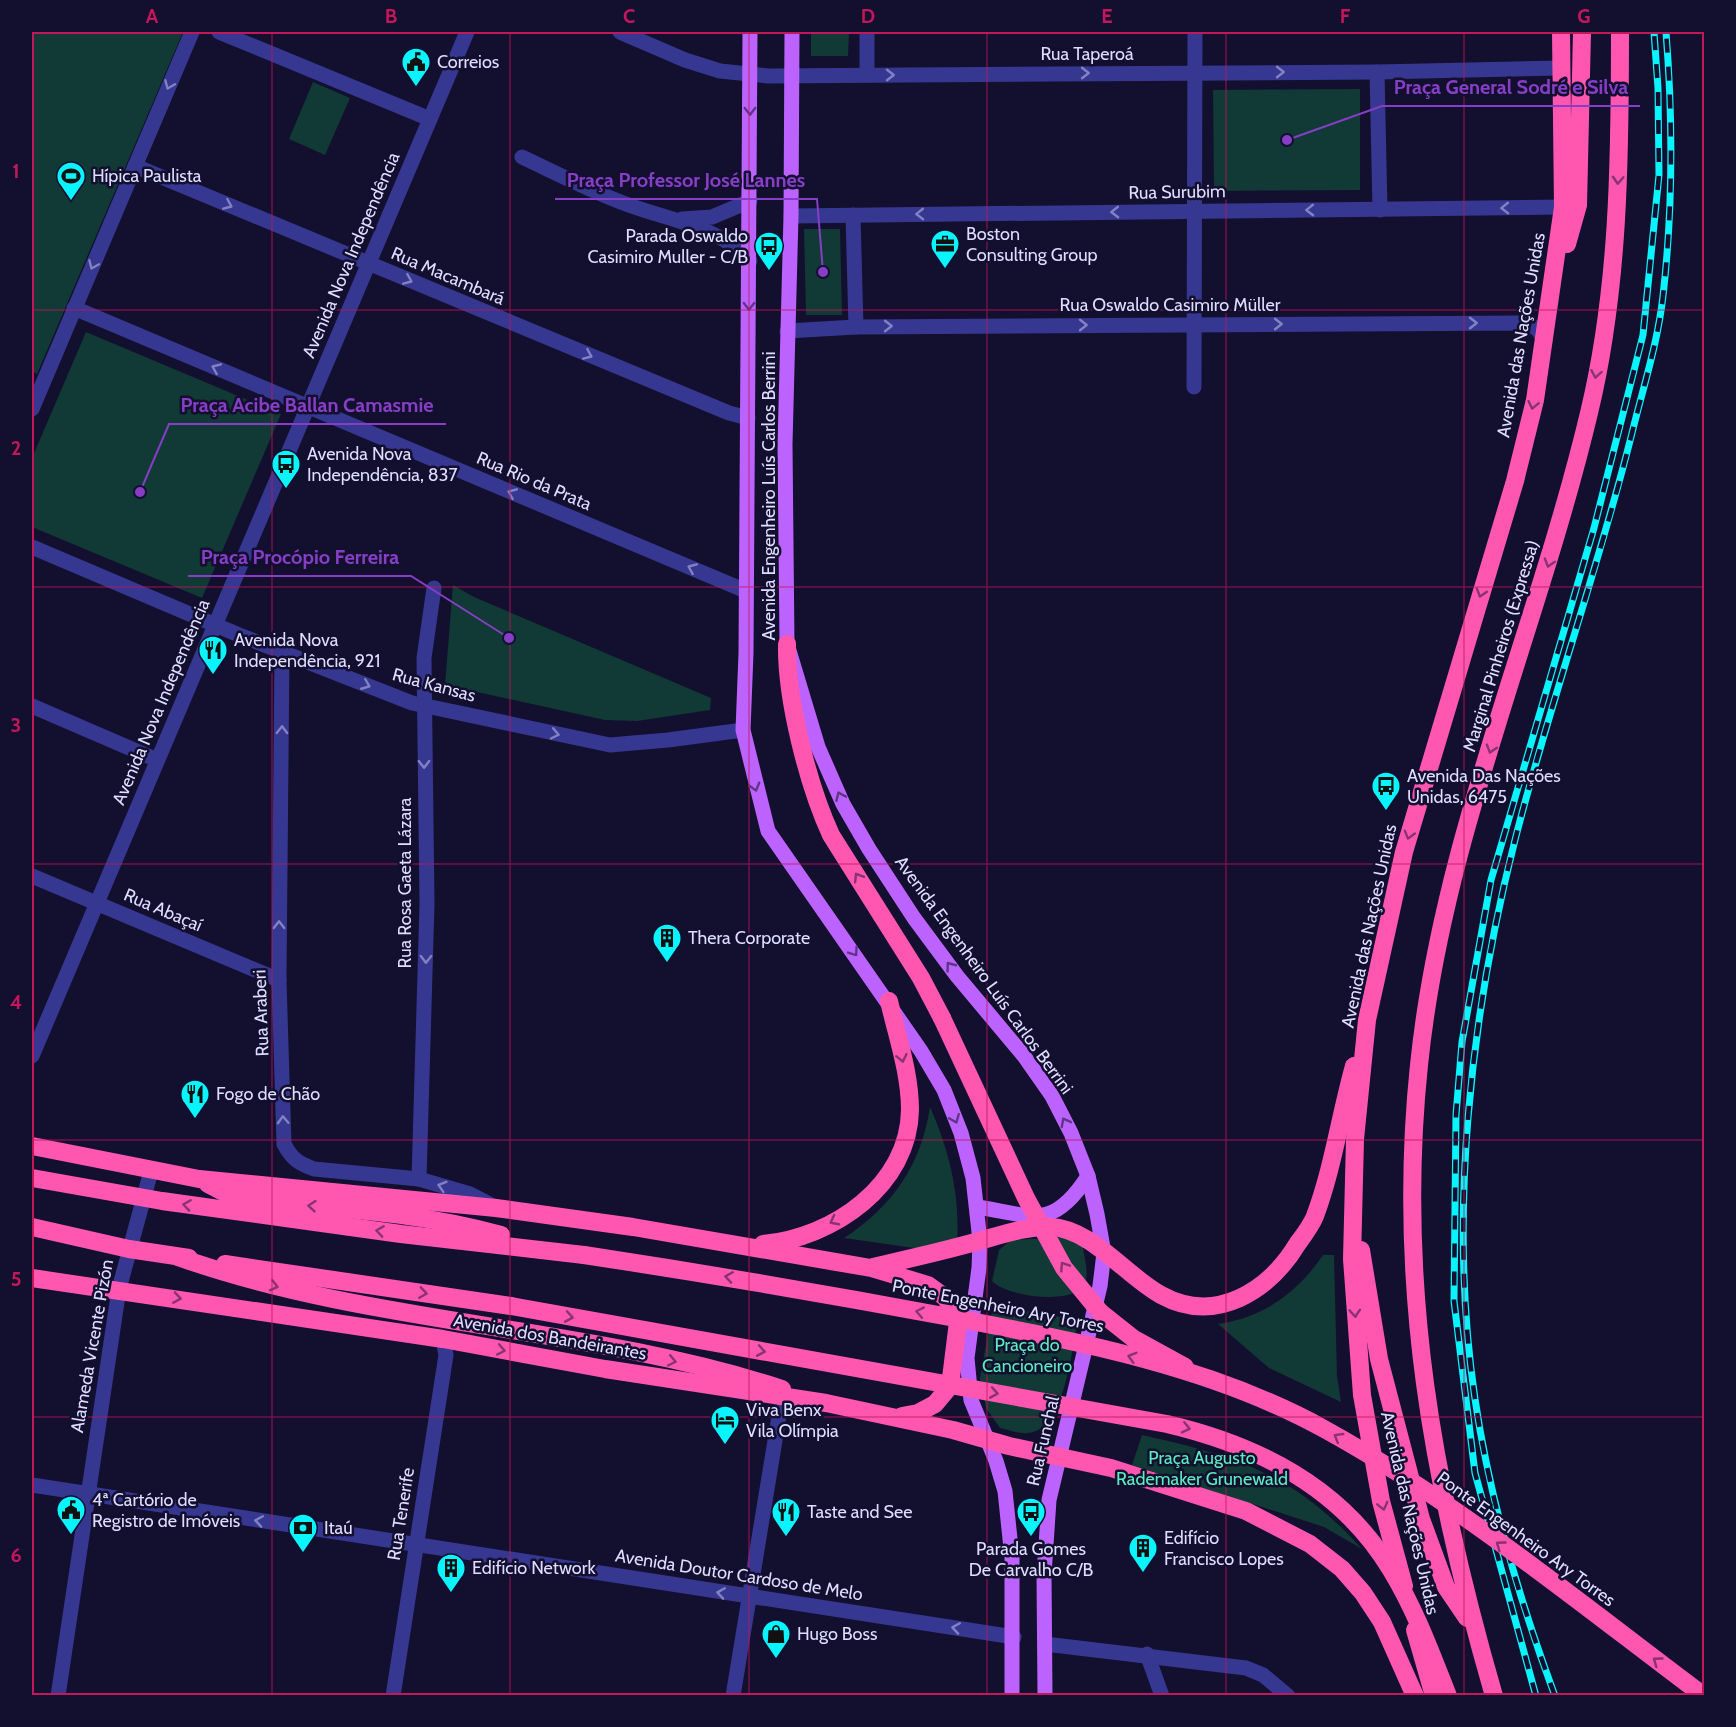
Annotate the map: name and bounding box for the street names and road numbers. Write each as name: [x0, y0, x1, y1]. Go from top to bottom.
street label: Rua Taperoá: [1040, 43, 1134, 65]
street label: Avenida Nova Independência: [298, 148, 405, 361]
street label: Rua Surubim: [1128, 180, 1226, 204]
street label: Avenida das Nações Unidas: [1492, 231, 1550, 439]
street label: Rua Macambará: [388, 242, 508, 310]
street label: Rua Oswaldo Casimiro Müller: [1060, 294, 1281, 316]
street label: Avenida Engenheiro Luís Carlos Berrini: [758, 352, 780, 640]
street label: Rua Rio da Prata: [473, 447, 595, 515]
street label: Marginal Pinheiros (Expressa): [1458, 538, 1544, 754]
street label: Avenida Nova Independência: [108, 595, 215, 808]
street label: Rua Kansas: [390, 663, 478, 707]
street label: Rua Rosa Gaeta Lázara: [394, 797, 416, 969]
street label: Avenida das Nações Unidas: [1337, 822, 1401, 1030]
street label: Avenida Engenheiro Luís Carlos Berrini: [890, 852, 1078, 1098]
street label: Rua Abaçaí: [120, 884, 206, 936]
street label: Rua Araberi: [248, 969, 274, 1057]
street label: Alameda Vicente Pizón: [66, 1258, 118, 1434]
street label: Ponte Engenheiro Ary Torres: [890, 1275, 1106, 1337]
street label: Avenida dos Bandeirantes: [452, 1309, 648, 1365]
street label: Rua Funchal: [1022, 1393, 1064, 1488]
street label: Avenida das Nações Unidas: [1376, 1409, 1444, 1617]
street label: Rua Tenerife: [383, 1466, 419, 1562]
street label: Ponte Engenheiro Ary Torres: [1432, 1467, 1620, 1611]
street label: Avenida Doutor Cardoso de Melo: [614, 1545, 864, 1605]

